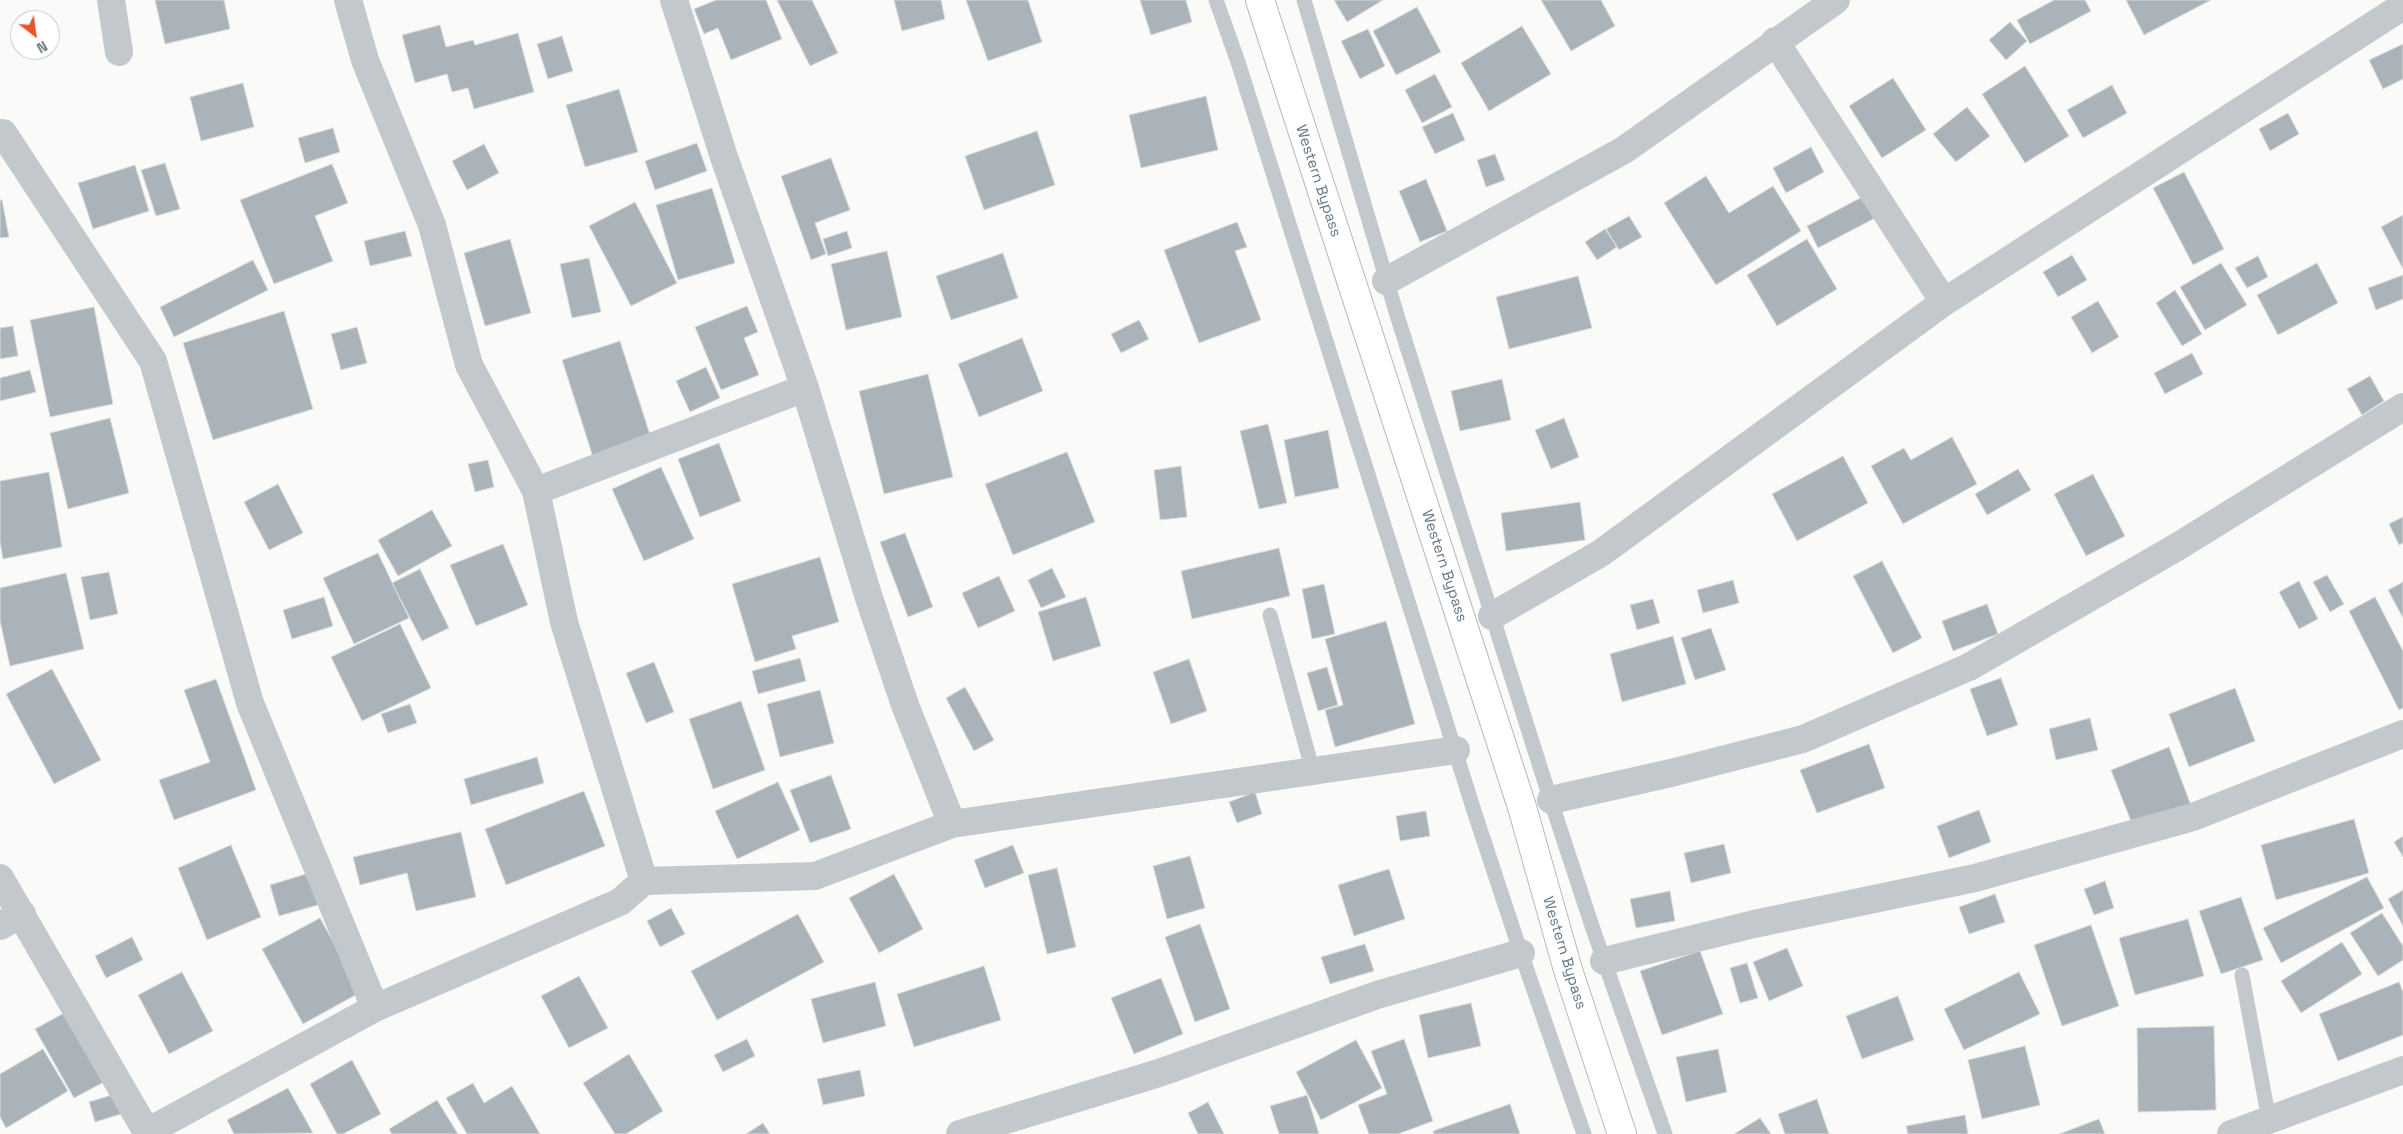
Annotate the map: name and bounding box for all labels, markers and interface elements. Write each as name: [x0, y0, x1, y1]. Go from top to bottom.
north arrow: [10, 10, 60, 60]
text: N: [33, 37, 51, 57]
street label: Western Bypass: [1291, 123, 1345, 239]
street label: Western Bypass: [1417, 508, 1471, 624]
street label: Western Bypass: [1538, 894, 1590, 1012]

